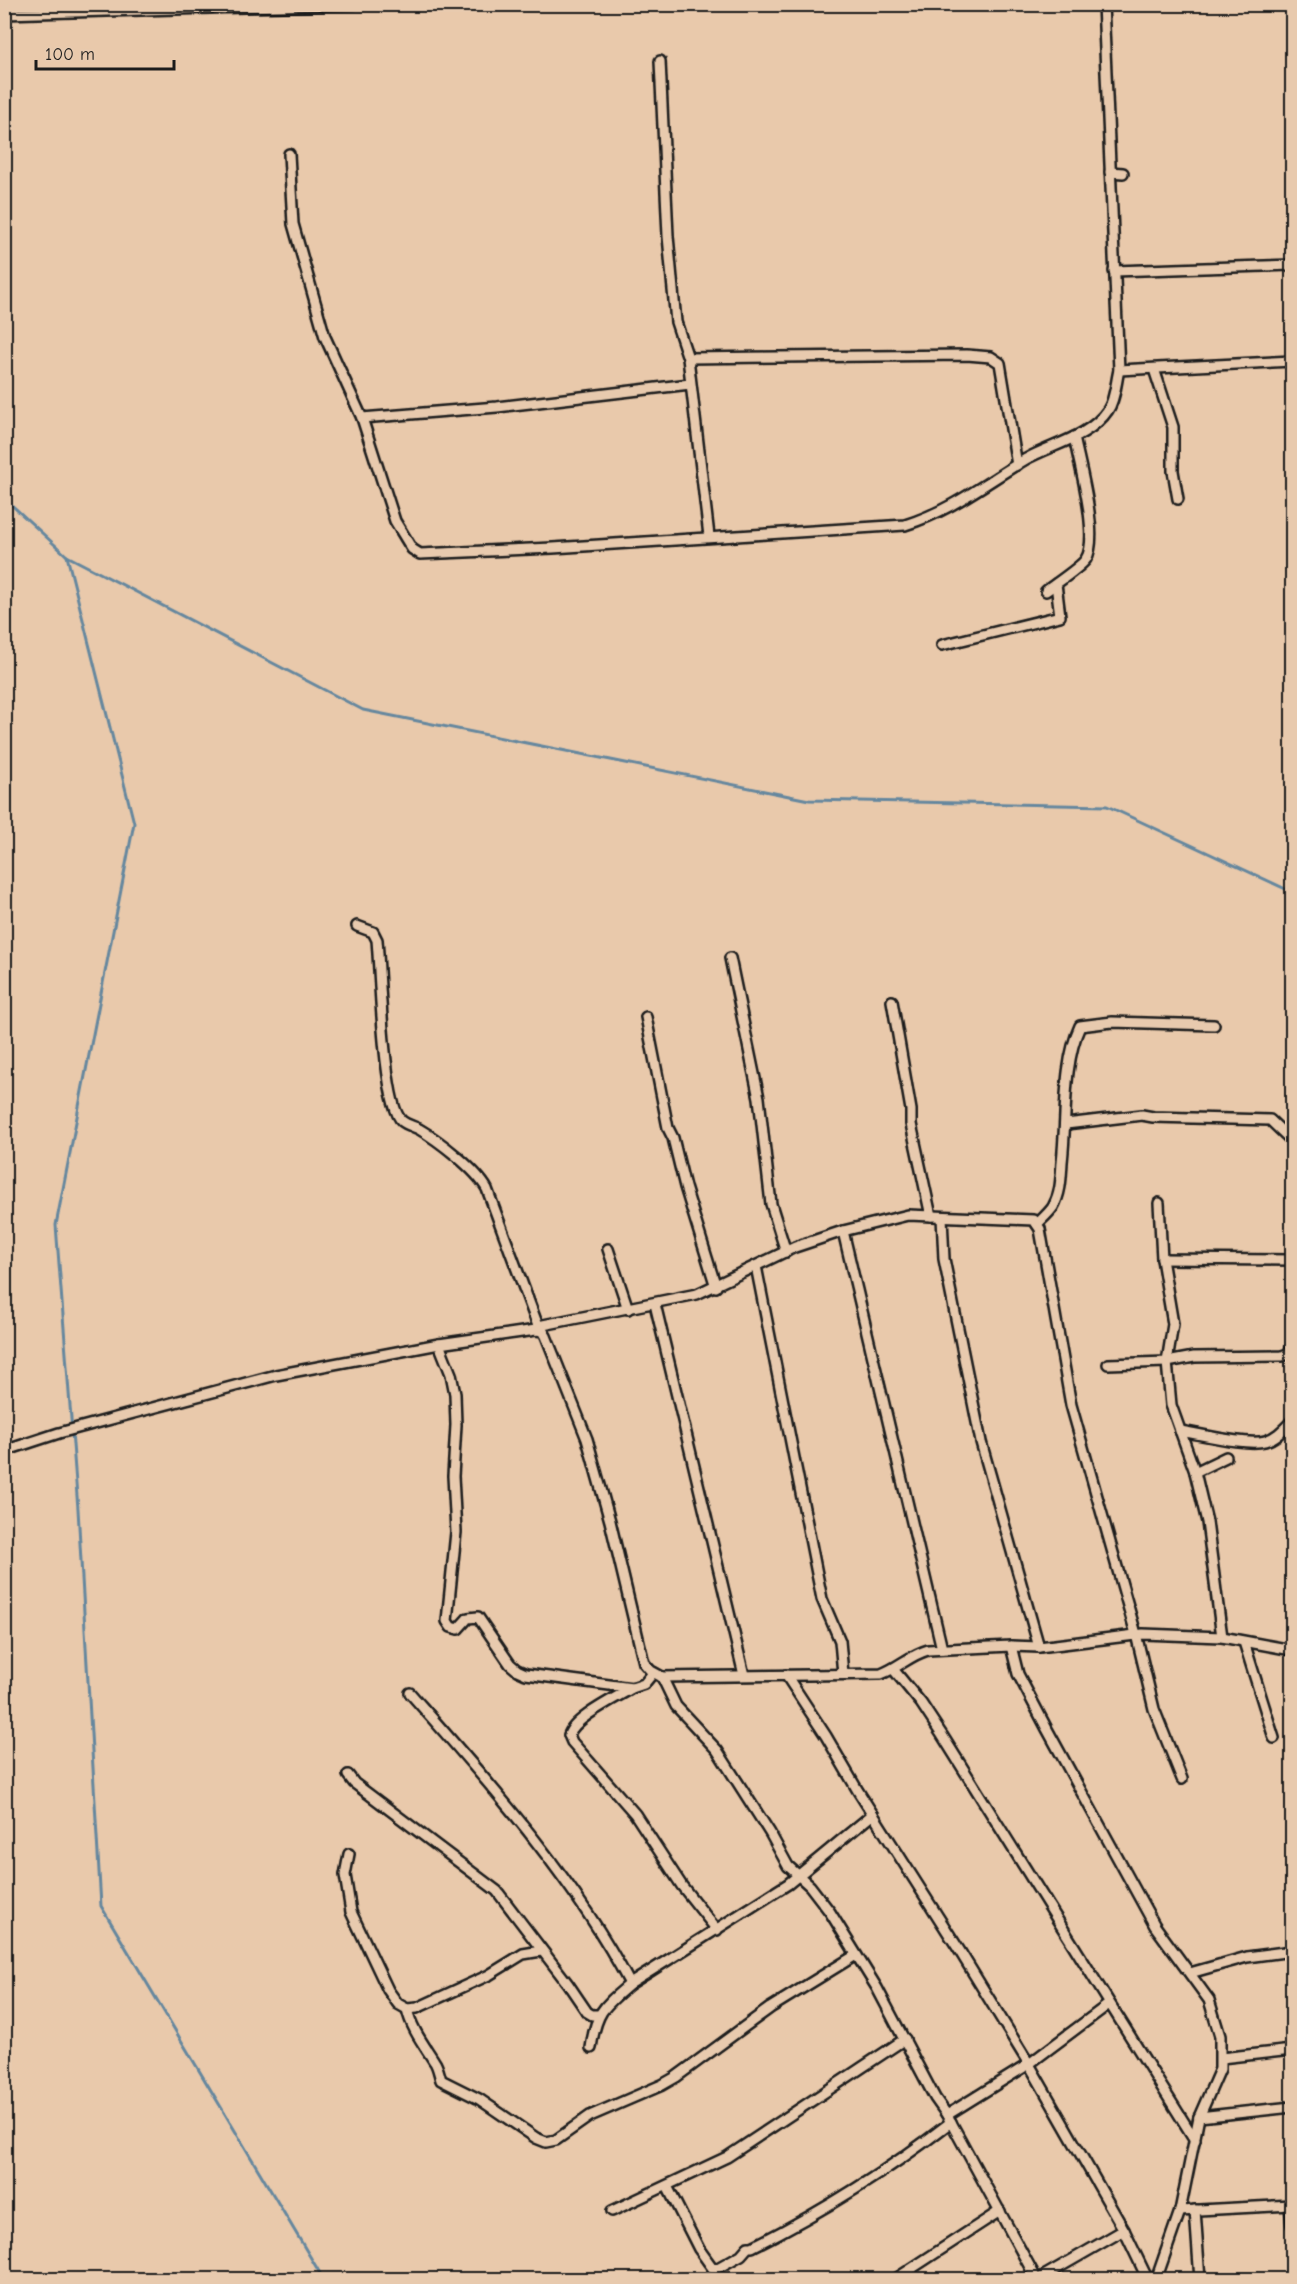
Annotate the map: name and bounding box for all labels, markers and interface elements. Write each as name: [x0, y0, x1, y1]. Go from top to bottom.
scale bar: [36, 33, 174, 71]
text: 100 m: [45, 44, 95, 65]

